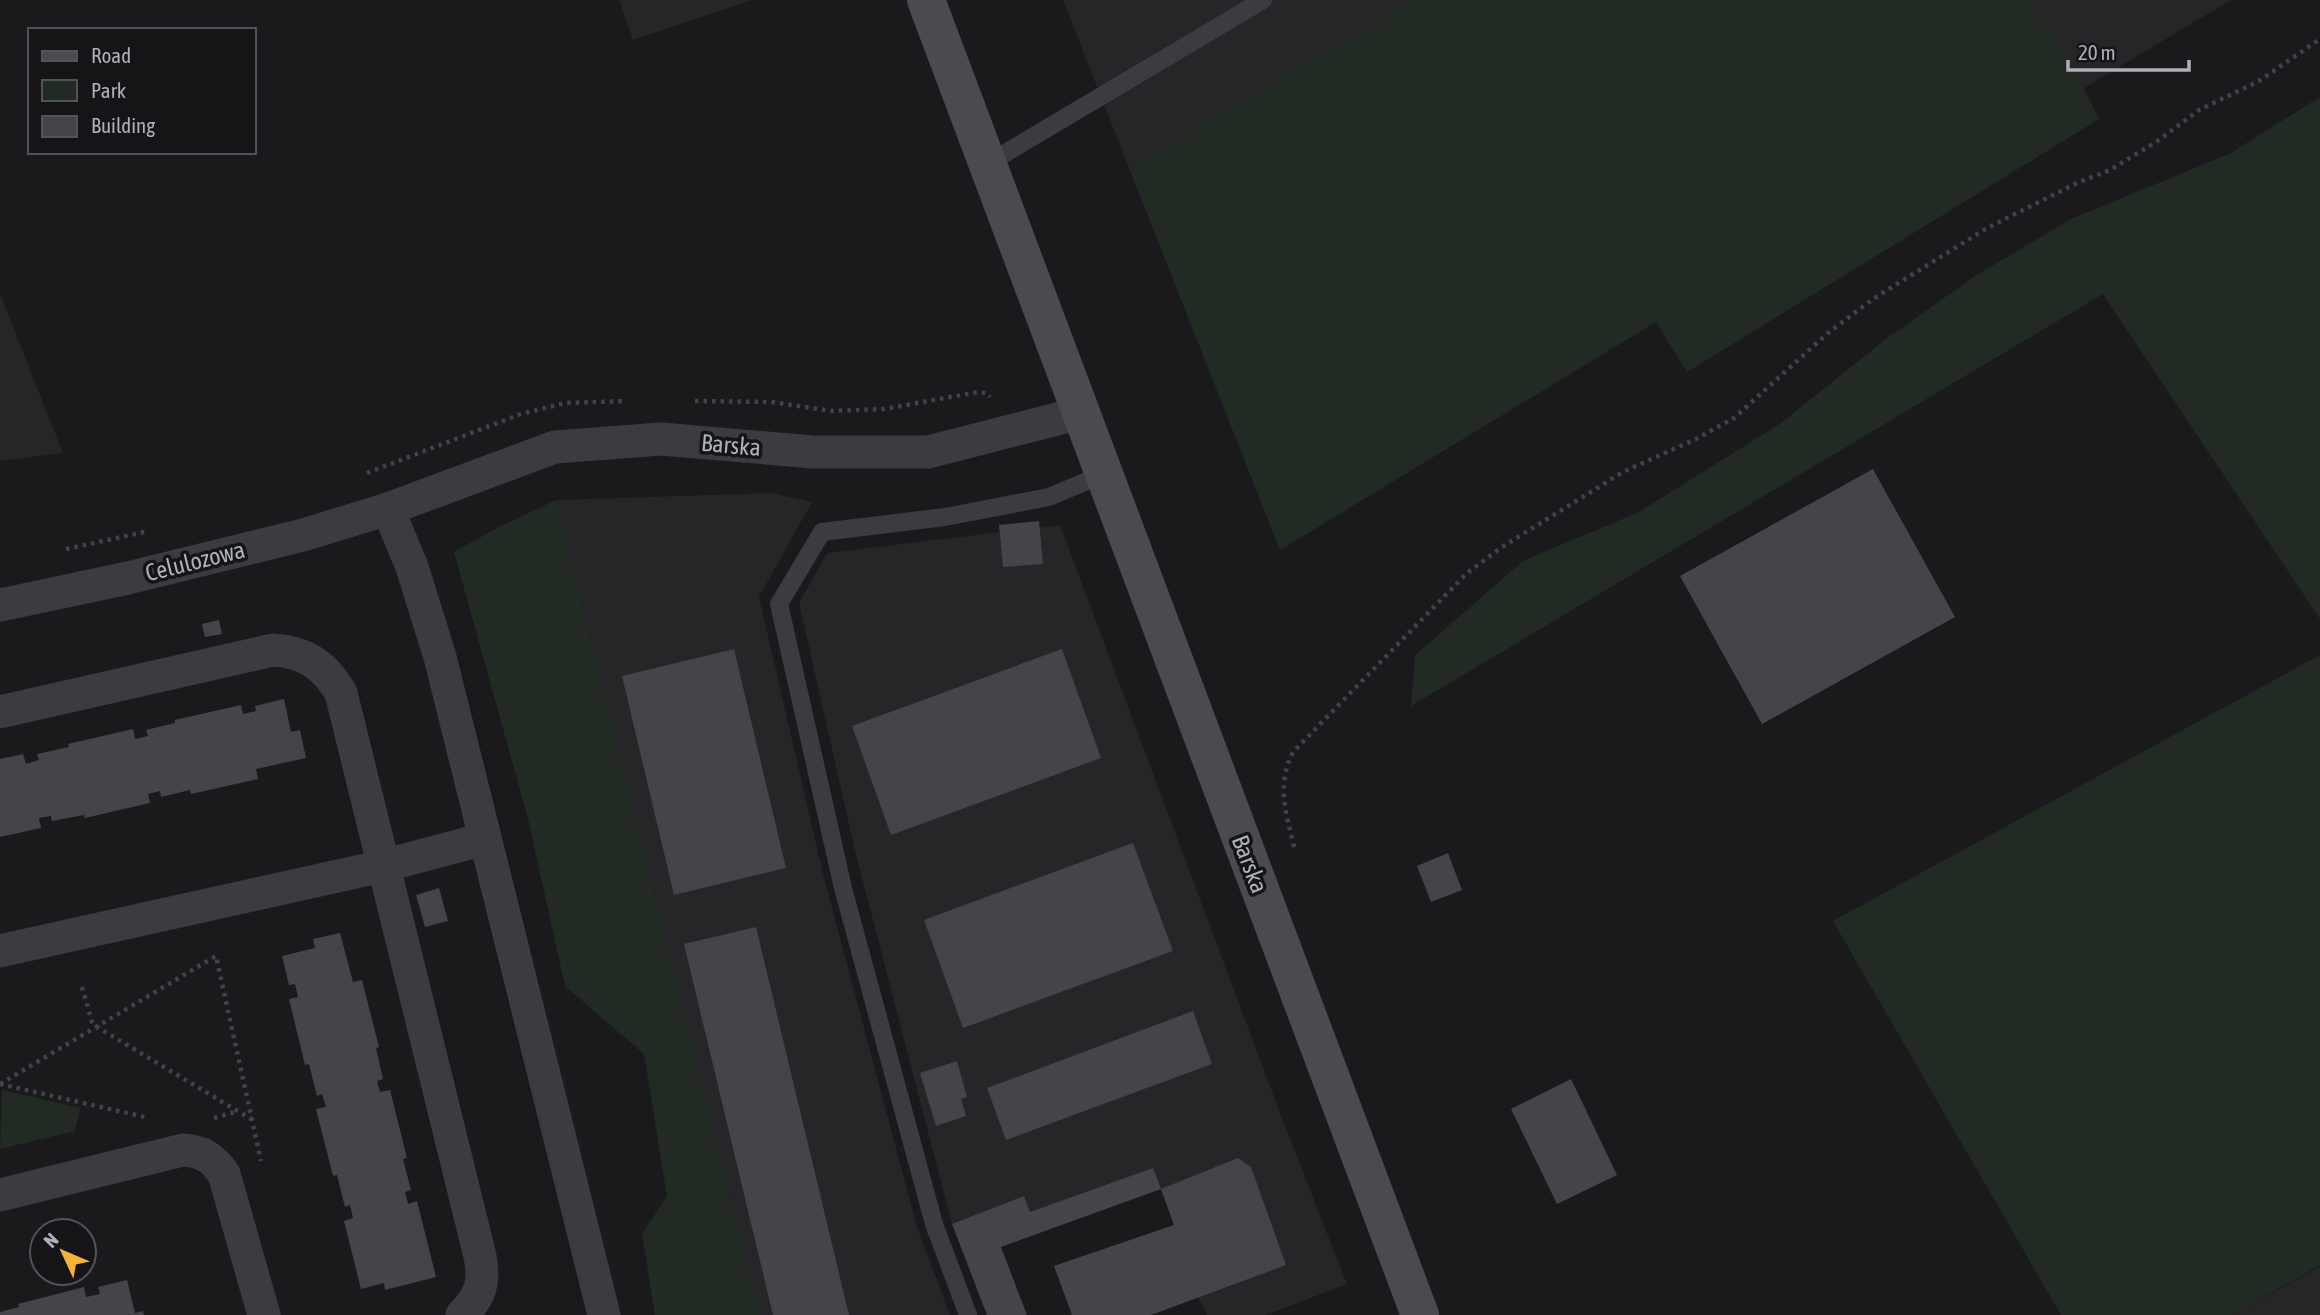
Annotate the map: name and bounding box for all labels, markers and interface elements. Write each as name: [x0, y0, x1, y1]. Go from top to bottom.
legend: [28, 28, 256, 154]
scale bar: [2068, 28, 2189, 72]
text: 20 m: [2078, 40, 2116, 64]
text: Road: [91, 43, 131, 67]
text: Park: [91, 78, 126, 102]
text: Building: [91, 113, 155, 137]
street label: Barska: [700, 429, 762, 461]
street label: Celulozowa: [142, 536, 248, 586]
street label: Barska: [1227, 831, 1273, 897]
north arrow: [28, 1217, 98, 1287]
text: N: [39, 1229, 63, 1252]

